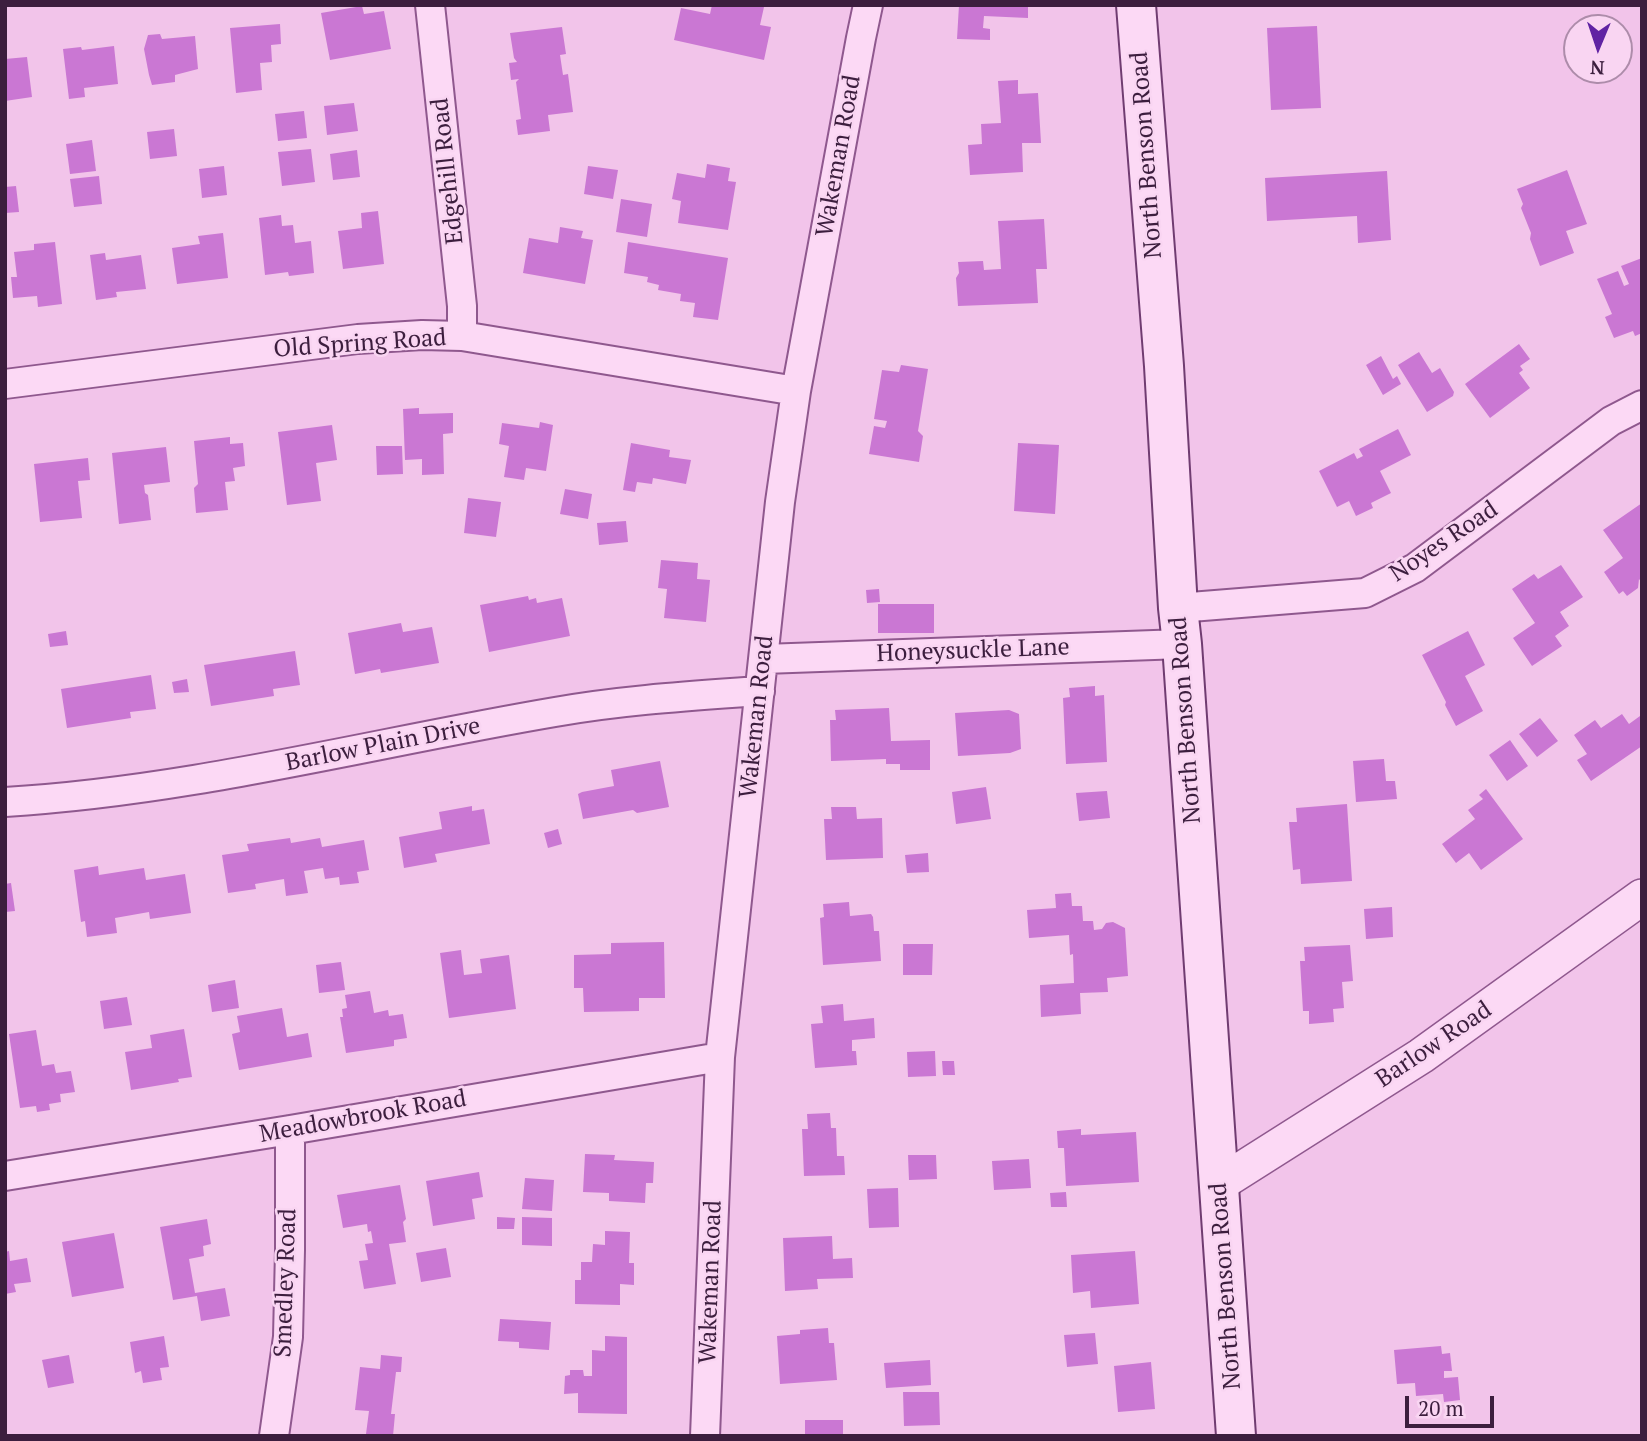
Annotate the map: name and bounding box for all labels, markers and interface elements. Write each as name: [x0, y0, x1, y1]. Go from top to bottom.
north arrow: [1563, 14, 1633, 84]
street label: North Benson Road: [1125, 51, 1169, 259]
text: N: [1590, 56, 1605, 81]
street label: Wakeman Road: [811, 73, 867, 239]
street label: Edgehill Road: [426, 96, 470, 246]
street label: Old Spring Road: [273, 324, 447, 364]
street label: Noyes Road: [1385, 495, 1503, 589]
street label: North Benson Road: [1164, 616, 1208, 824]
street label: Honeysuckle Lane: [876, 633, 1070, 669]
street label: Wakeman Road: [734, 634, 780, 800]
street label: Barlow Plain Drive: [283, 712, 483, 778]
street label: Barlow Road: [1371, 996, 1497, 1094]
street label: Meadowbrook Road: [257, 1085, 469, 1149]
street label: North Benson Road: [1204, 1182, 1248, 1390]
street label: Wakeman Road: [694, 1200, 728, 1364]
street label: Smedley Road: [269, 1208, 303, 1358]
scale bar: [1409, 1382, 1498, 1426]
text: 20 m: [1418, 1394, 1464, 1422]

